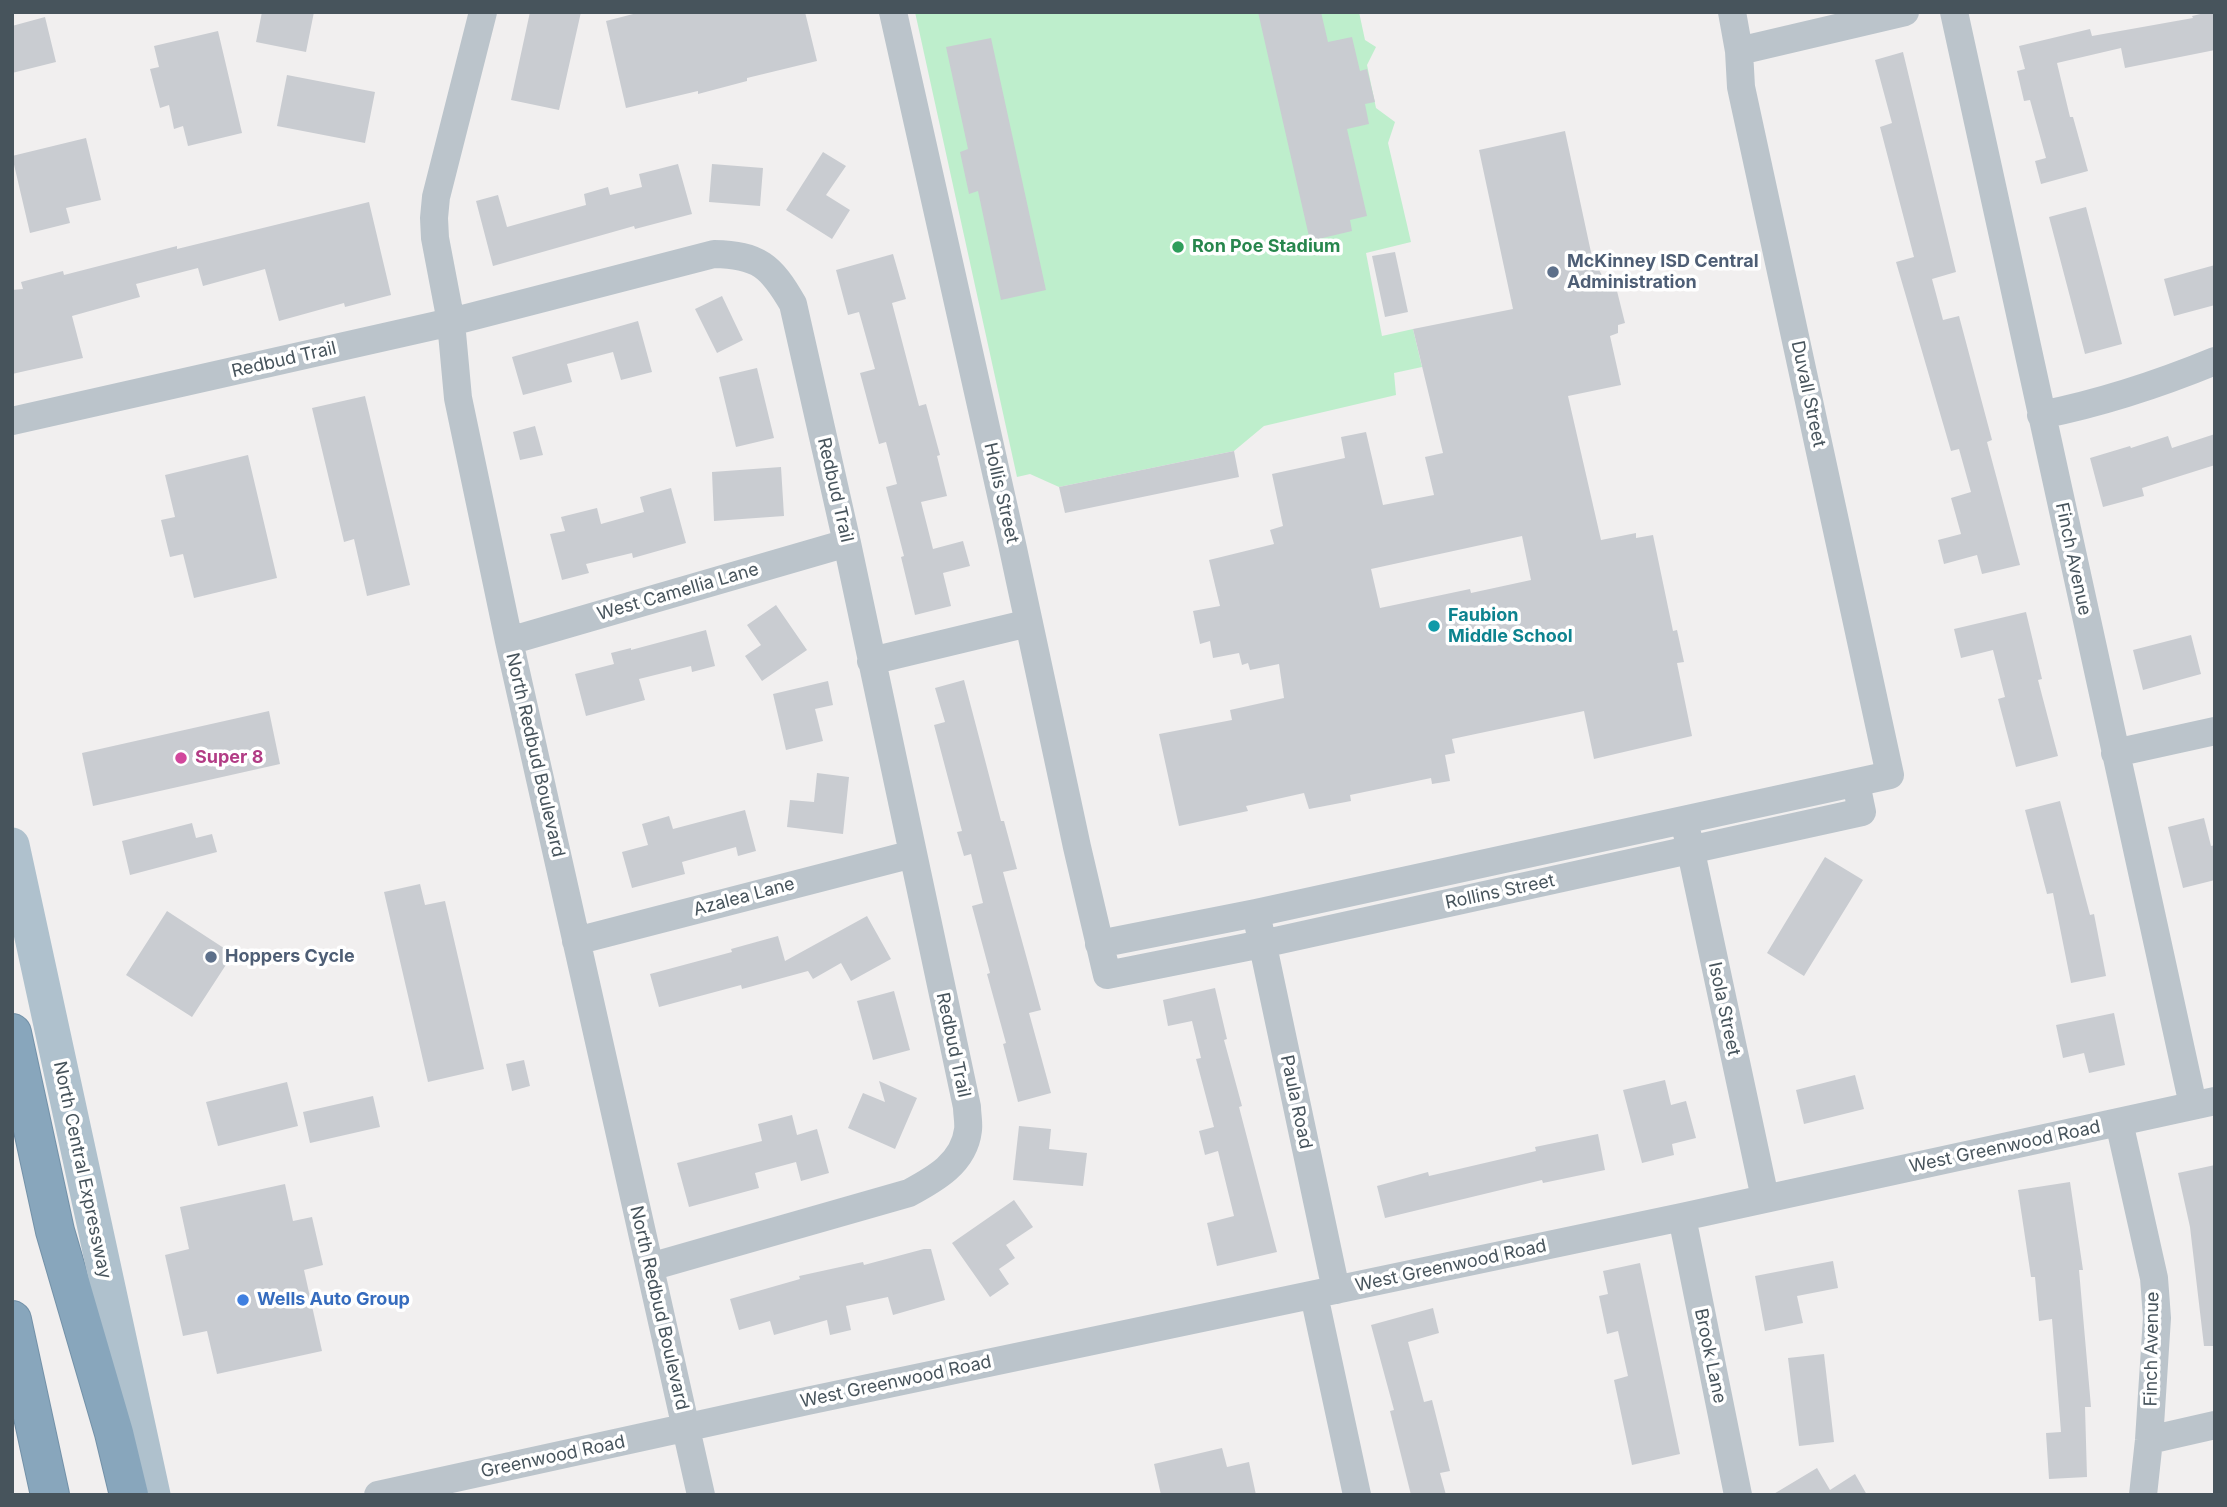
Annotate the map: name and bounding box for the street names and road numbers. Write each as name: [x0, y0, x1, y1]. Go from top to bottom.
street label: Redbud Trail: [230, 337, 338, 383]
street label: Duvall Street: [1786, 339, 1830, 449]
street label: Redbud Trail: [812, 436, 858, 544]
street label: Hollis Street: [979, 441, 1023, 545]
street label: Finch Avenue: [2050, 501, 2096, 617]
street label: West Camellia Lane: [595, 559, 761, 625]
street label: North Redbud Boulevard: [501, 651, 569, 859]
street label: Rollins Street: [1443, 870, 1557, 914]
street label: Azalea Lane: [691, 873, 797, 921]
street label: Isola Street: [1704, 960, 1744, 1058]
street label: Redbud Trail: [931, 991, 975, 1099]
street label: Paula Road: [1276, 1053, 1316, 1151]
street label: North Central Expressway: [48, 1059, 116, 1281]
street label: West Greenwood Road: [1907, 1116, 2103, 1178]
street label: North Redbud Boulevard: [625, 1204, 693, 1412]
street label: West Greenwood Road: [1353, 1235, 1549, 1297]
street label: Finch Avenue: [2140, 1291, 2164, 1407]
street label: Brook Lane: [1689, 1307, 1731, 1405]
street label: West Greenwood Road: [798, 1351, 994, 1413]
street label: Greenwood Road: [479, 1431, 627, 1483]

